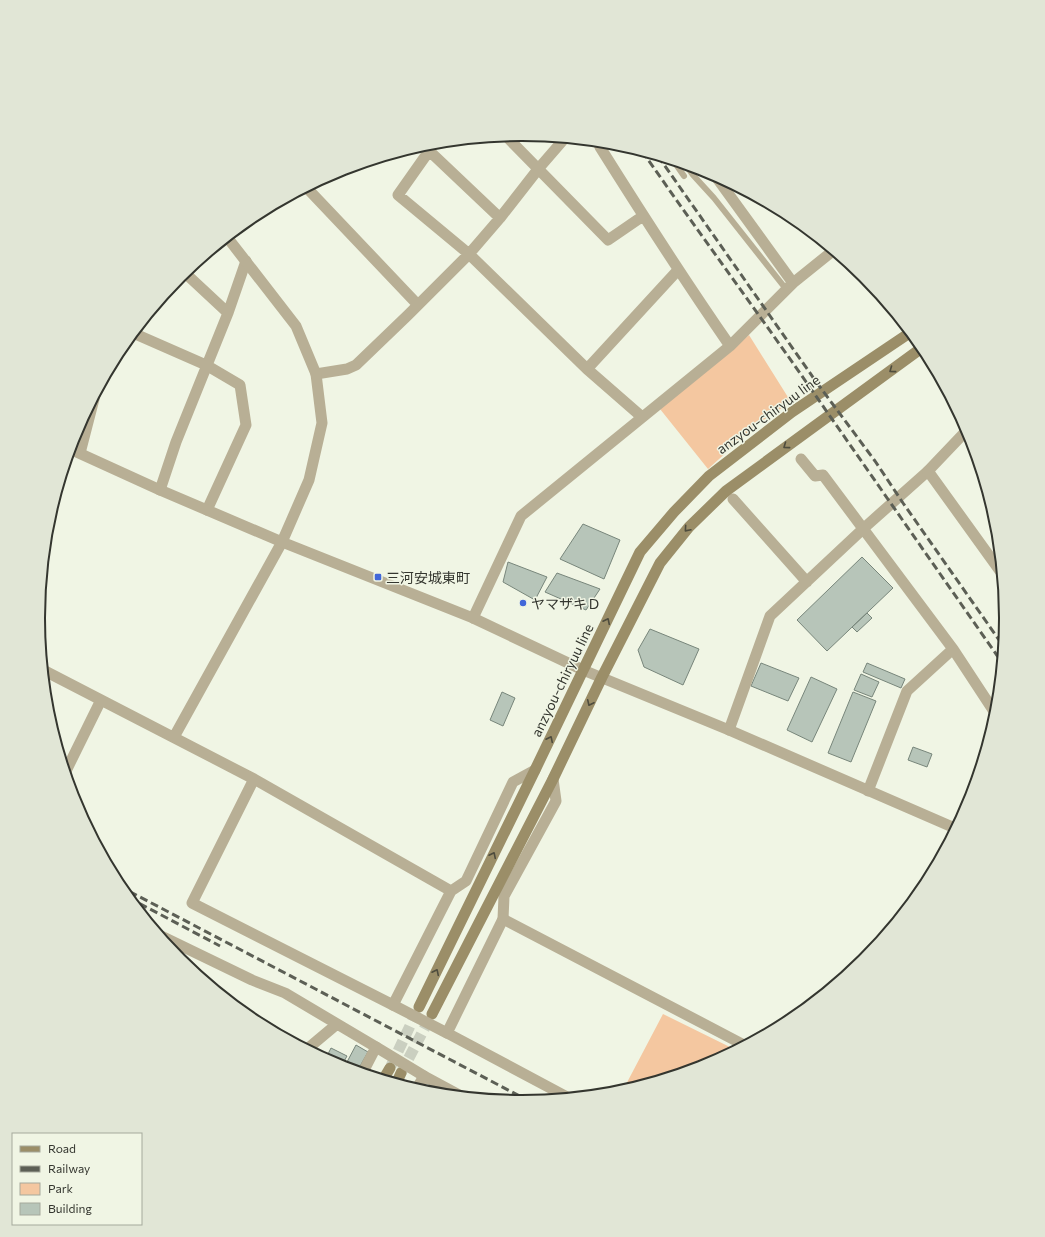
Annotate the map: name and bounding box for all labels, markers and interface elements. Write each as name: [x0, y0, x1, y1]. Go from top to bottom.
one-way arrow: [889, 365, 896, 372]
street label: anzyou-chiryuu line: [713, 371, 823, 457]
one-way arrow: [784, 441, 791, 448]
one-way arrow: [685, 525, 692, 532]
place label: 三河安城東町: [386, 569, 470, 586]
marker: 三河安城東町: [373, 572, 383, 582]
place label: ヤマザキＤ: [531, 595, 601, 612]
marker: ヤマザキＤ: [518, 598, 528, 608]
one-way arrow: [602, 618, 610, 626]
street label: anzyou-chiryuu line: [527, 621, 597, 739]
one-way arrow: [587, 699, 595, 706]
one-way arrow: [545, 735, 553, 743]
one-way arrow: [488, 852, 496, 860]
one-way arrow: [431, 969, 439, 976]
legend: [12, 1133, 142, 1225]
text: Road: [48, 1141, 76, 1155]
text: Railway: [48, 1161, 90, 1175]
text: Park: [48, 1181, 74, 1195]
text: Building: [48, 1201, 92, 1215]

